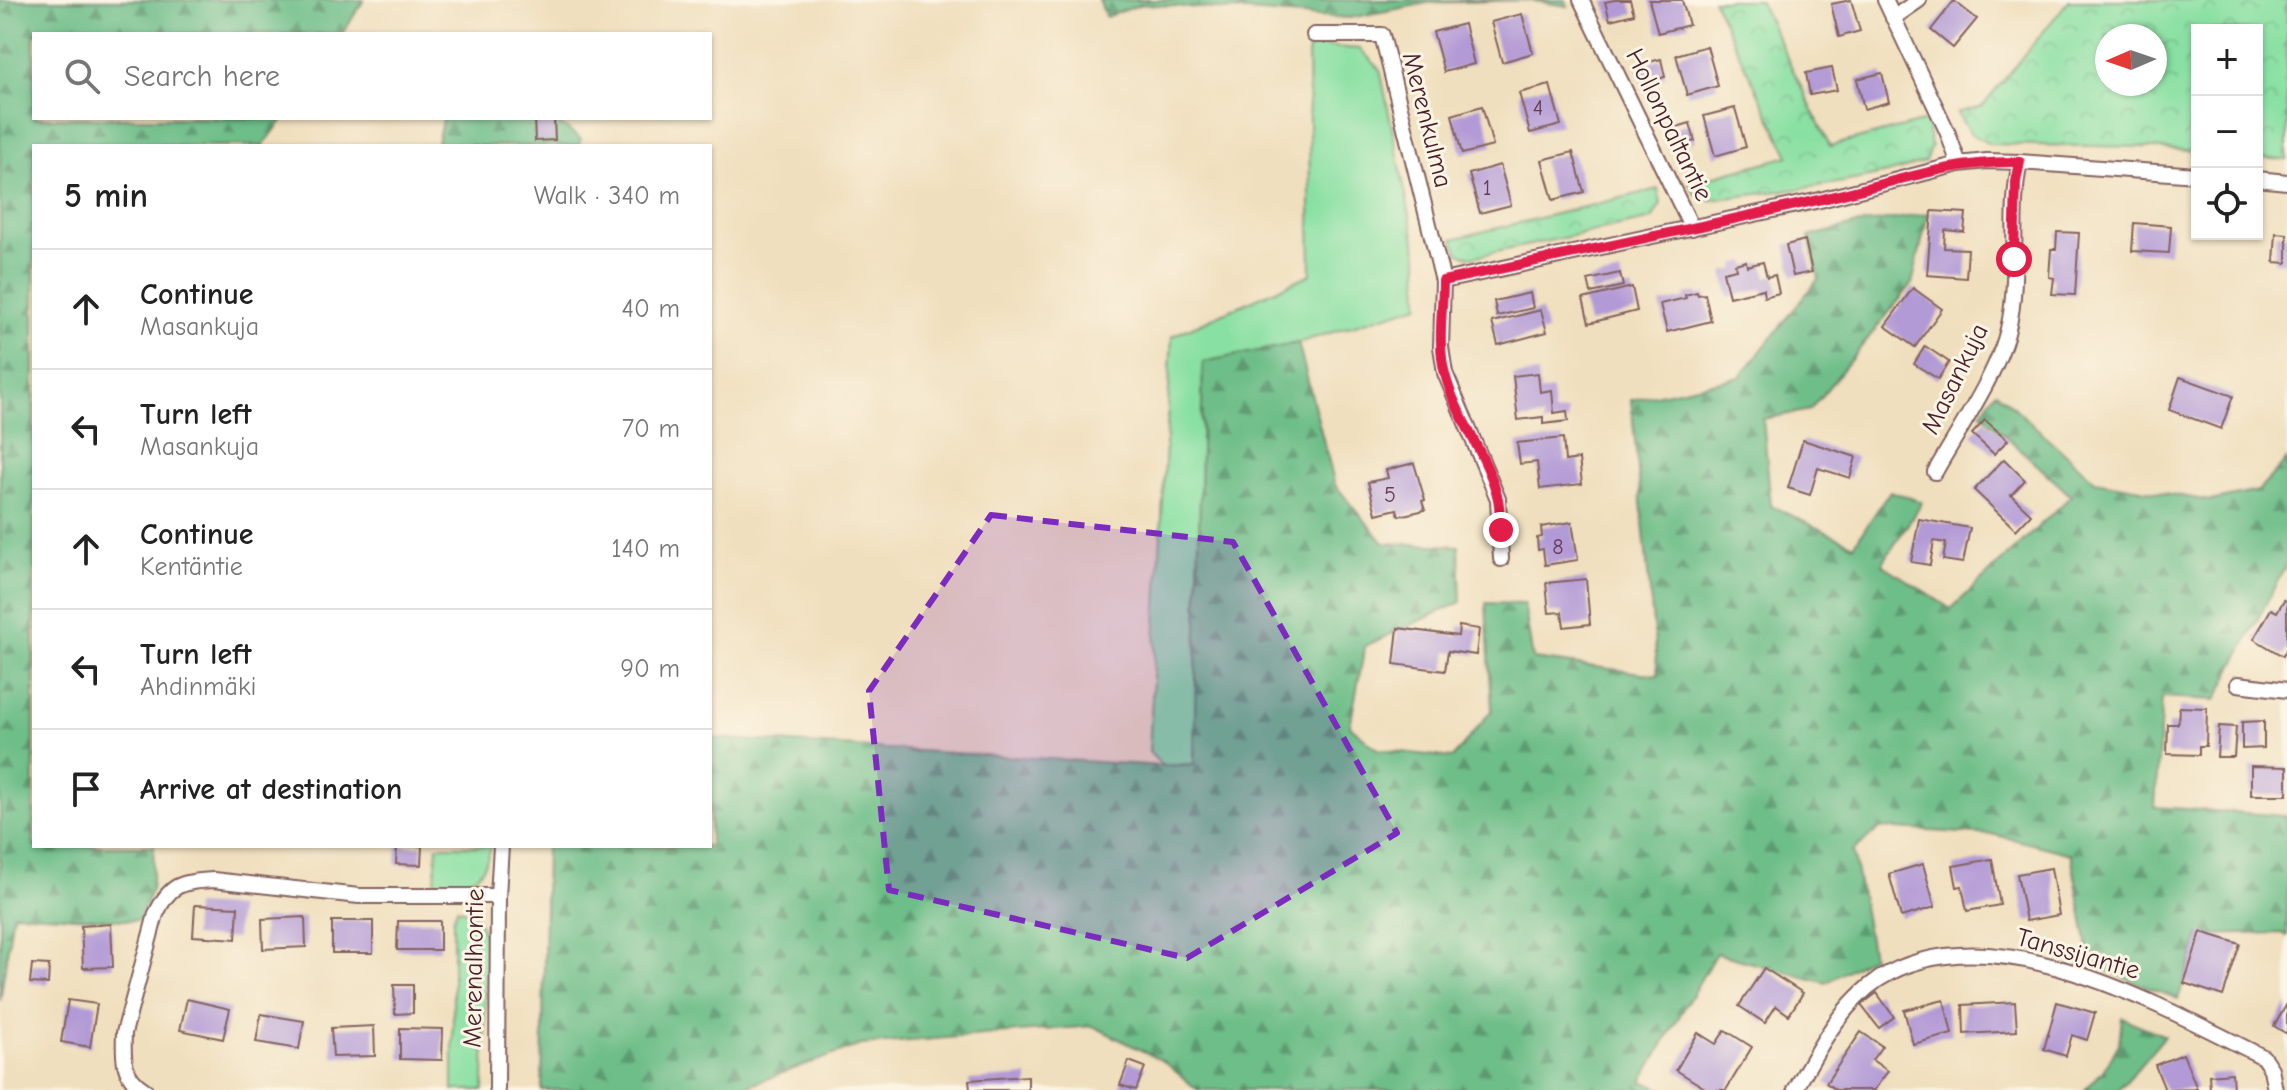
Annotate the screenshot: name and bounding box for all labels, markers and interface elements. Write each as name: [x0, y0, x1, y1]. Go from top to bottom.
north arrow: [2095, 24, 2167, 96]
map controls: [2191, 24, 2263, 240]
button: +: [2191, 24, 2263, 96]
search box: [32, 32, 712, 120]
street label: Hollonpaltantie: [1619, 44, 1719, 206]
street label: Merenkulma: [1396, 49, 1458, 191]
icon: search: [60, 54, 104, 98]
text: Search here: [124, 59, 280, 94]
house number: 4: [1533, 95, 1543, 121]
button: −: [2191, 96, 2263, 168]
button: locate: [2191, 168, 2263, 240]
house number: 1: [1483, 175, 1491, 201]
text: 5 min: [64, 176, 148, 216]
text: Walk · 340 m: [534, 181, 680, 211]
route start: [1996, 241, 2032, 277]
text: Continue: [140, 277, 254, 312]
icon: ahead: [64, 287, 108, 331]
text: 40 m: [621, 294, 680, 324]
text: Masankuja: [140, 312, 259, 342]
street label: Masankuja: [1915, 319, 1995, 439]
text: Turn left: [140, 397, 252, 432]
icon: left: [64, 407, 108, 451]
text: 70 m: [622, 414, 680, 444]
text: Masankuja: [140, 432, 259, 462]
house number: 5: [1384, 482, 1396, 508]
route end: [1483, 512, 1519, 548]
text: Continue: [140, 517, 254, 552]
icon: ahead: [64, 527, 108, 571]
text: 140 m: [611, 534, 680, 564]
house number: 8: [1552, 534, 1564, 560]
text: Kentäntie: [140, 552, 243, 582]
text: Turn left: [140, 637, 252, 672]
icon: left: [64, 647, 108, 691]
text: 90 m: [620, 654, 680, 684]
text: Ahdinmäki: [140, 672, 257, 702]
icon: arrive: [64, 767, 108, 811]
text: Arrive at destination: [140, 772, 402, 807]
street label: Merenalhontie: [458, 888, 490, 1048]
street label: Tanssijantie: [2013, 922, 2143, 986]

